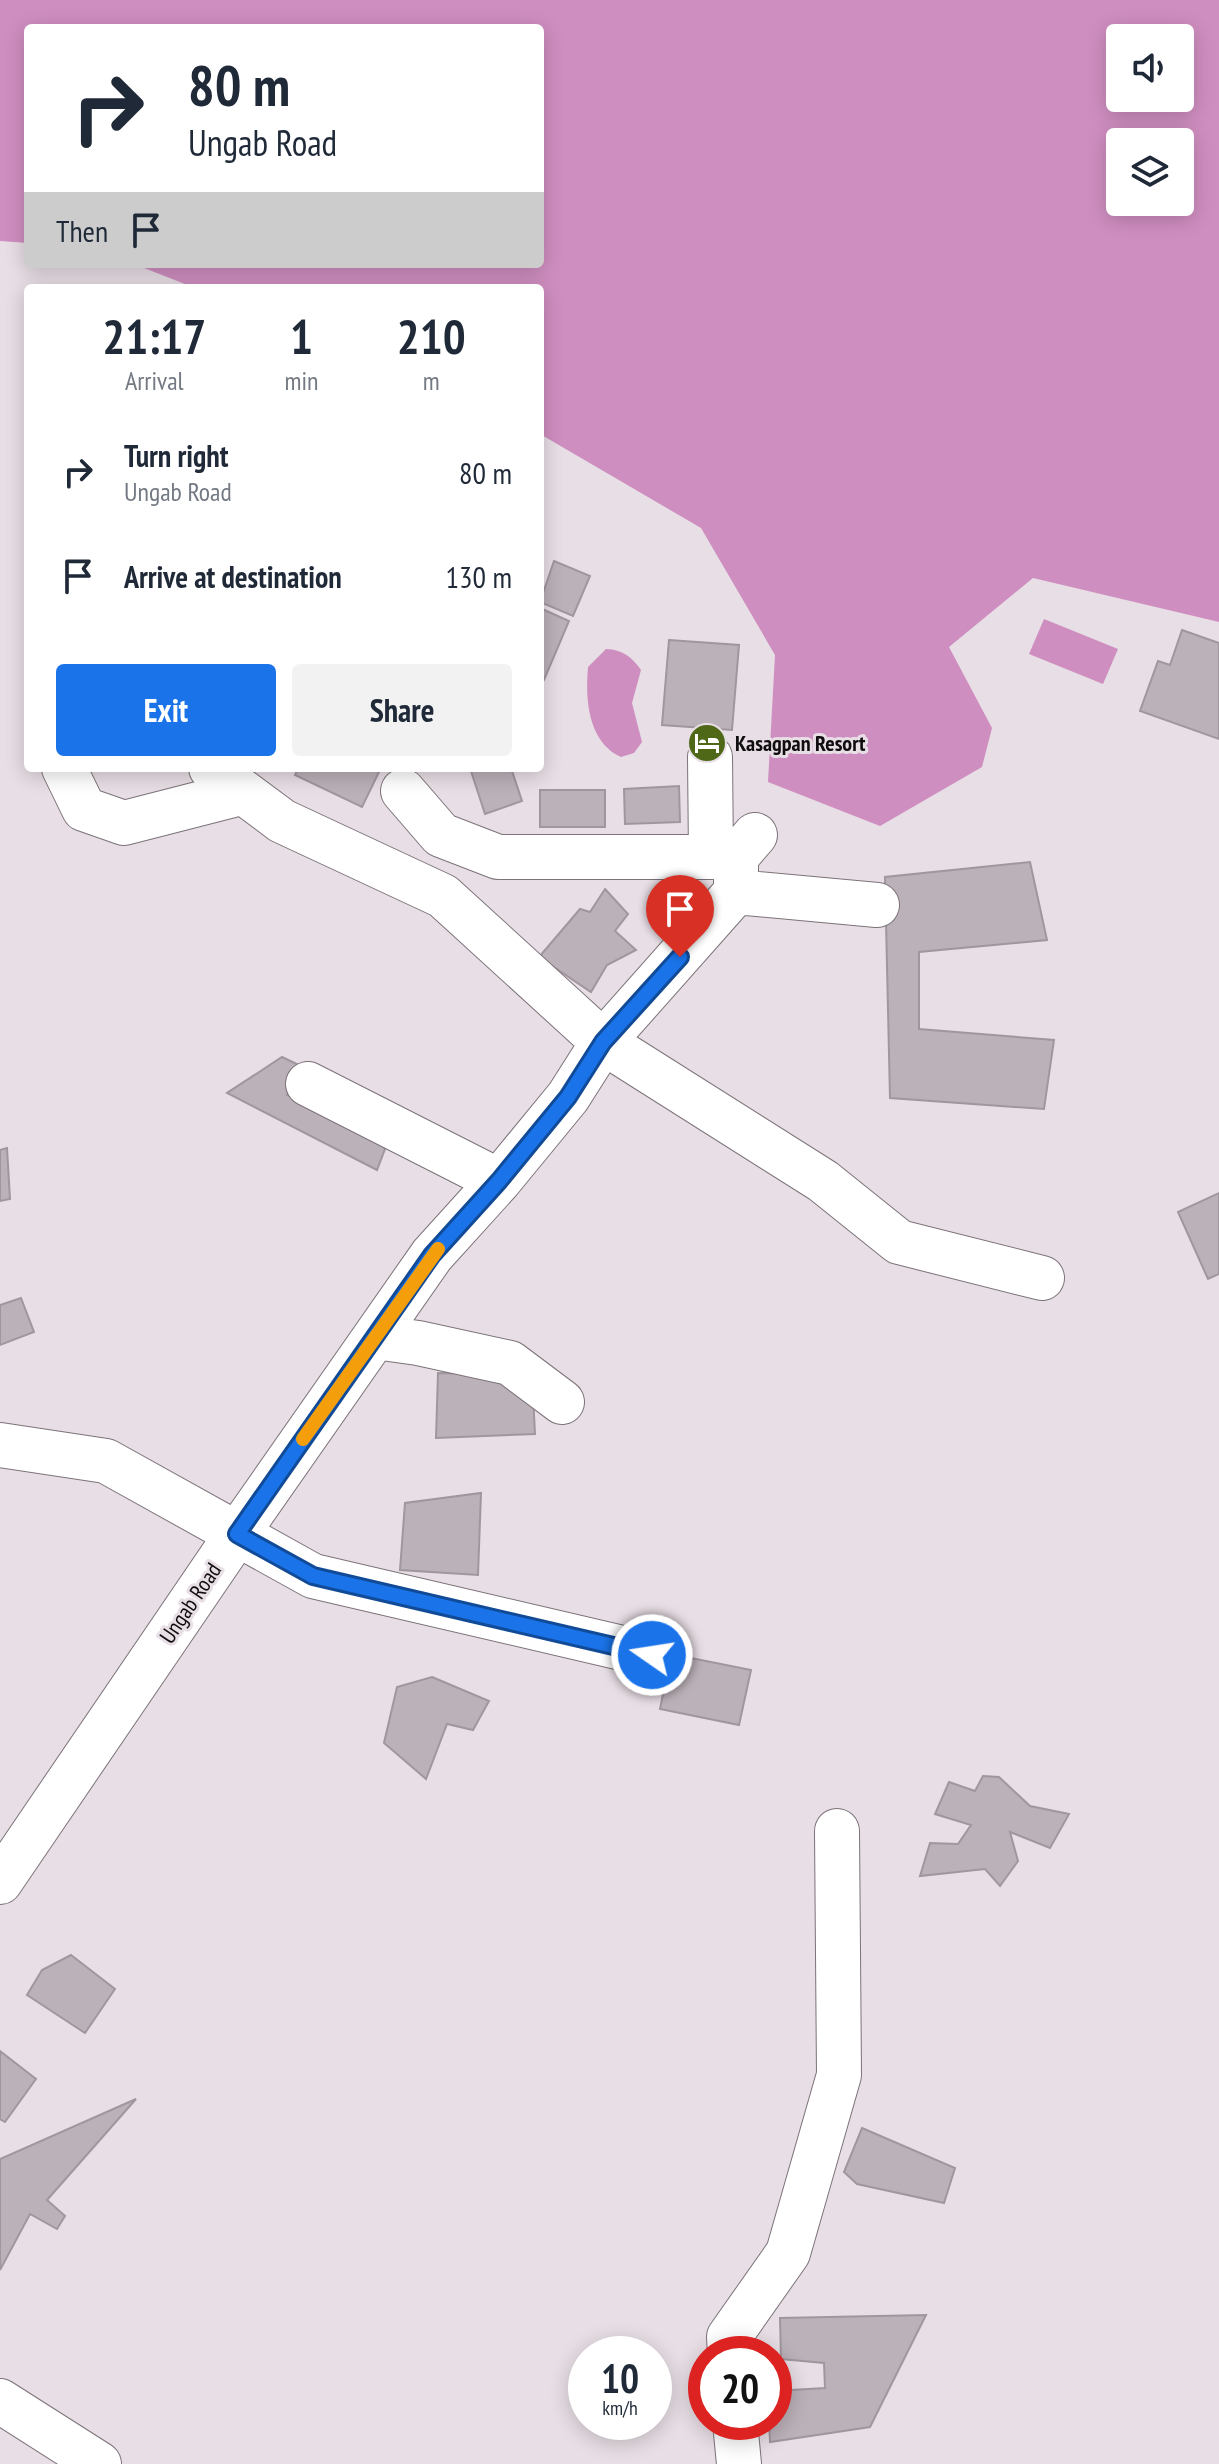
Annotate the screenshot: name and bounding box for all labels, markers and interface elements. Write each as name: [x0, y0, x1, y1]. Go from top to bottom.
map controls: [1106, 24, 1194, 216]
button: sound: [1106, 24, 1194, 112]
text: 80 m: [188, 49, 290, 121]
icon: right: [56, 56, 160, 160]
text: Ungab Road: [188, 119, 337, 166]
button: layers: [1106, 128, 1194, 216]
icon: arrive: [124, 208, 168, 252]
text: Then: [56, 211, 108, 250]
text: 21:17: [102, 305, 206, 367]
text: 1: [290, 305, 313, 367]
text: 210: [397, 305, 466, 367]
text: Arrival: [125, 364, 184, 397]
text: min: [284, 364, 318, 397]
text: m: [423, 364, 440, 397]
text: Turn right: [124, 436, 228, 475]
icon: right: [56, 450, 100, 494]
text: 80 m: [459, 453, 512, 492]
text: Ungab Road: [124, 475, 232, 508]
icon: arrive: [56, 554, 100, 598]
text: Arrive at destination: [124, 557, 342, 596]
text: 130 m: [446, 557, 512, 596]
button: Exit: [56, 664, 276, 756]
button: Share: [292, 664, 512, 756]
hotel icon: Kasagpan Resort: [686, 722, 728, 764]
place label: Kasagpan Resort: [735, 729, 866, 757]
pin: [646, 875, 714, 957]
icon: arrive: [658, 887, 702, 931]
street label: Ungab Road: [153, 1557, 227, 1649]
position arrow: [610, 1613, 694, 1697]
speed limit sign: 20: [688, 2336, 792, 2440]
text: 10: [601, 2352, 639, 2404]
text: km/h: [602, 2395, 638, 2421]

